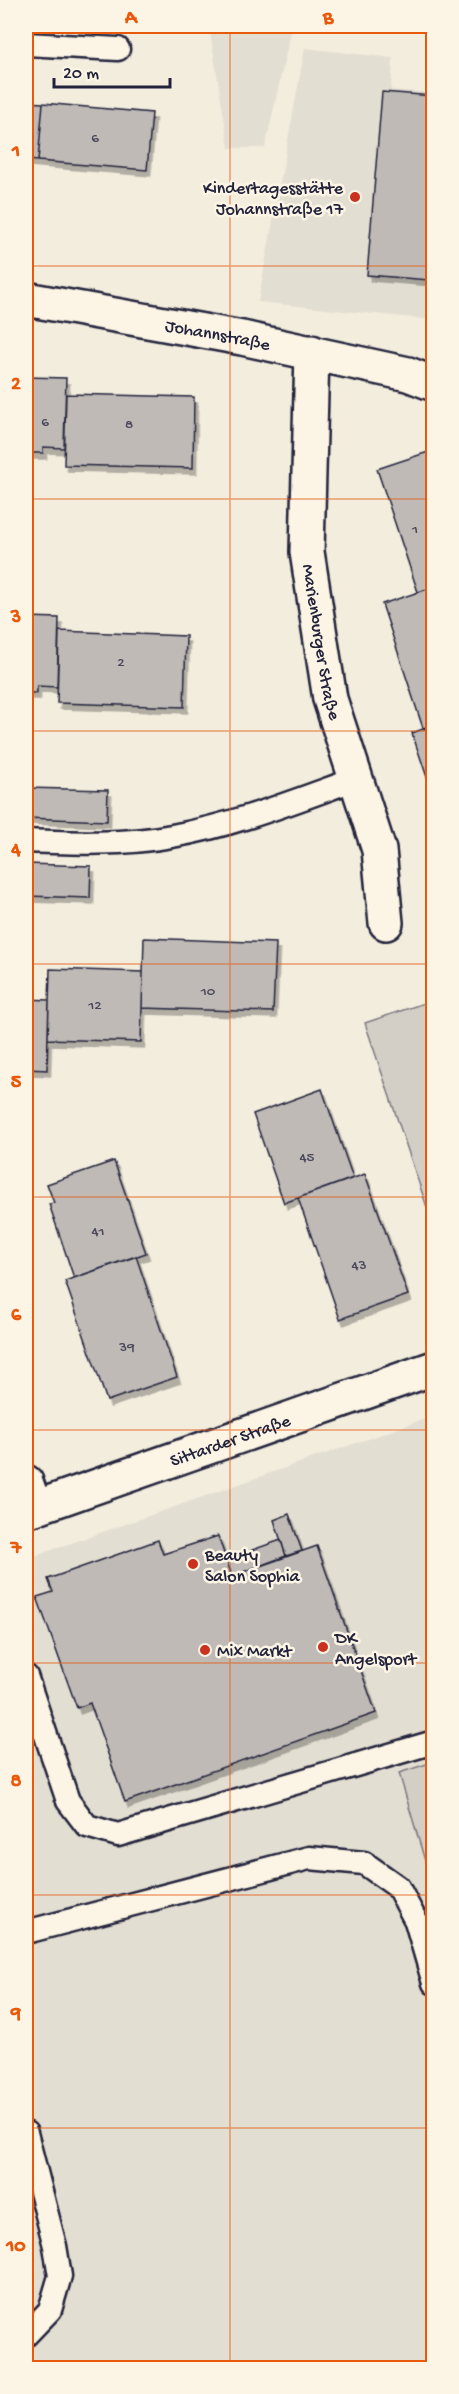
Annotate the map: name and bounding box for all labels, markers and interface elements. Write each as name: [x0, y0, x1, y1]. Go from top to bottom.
text: A: [124, 8, 139, 31]
text: B: [322, 8, 334, 31]
scale bar: [54, 51, 170, 89]
text: 20 m: [63, 64, 99, 85]
house number: 6: [91, 130, 99, 148]
text: 1: [11, 141, 20, 164]
place label: Kindertagesstätte Johannstraße 17: [203, 179, 344, 221]
marker: Kindertagesstätte Johannstraße 17: [348, 190, 362, 204]
street label: Johannstraße: [163, 316, 272, 357]
text: 2: [11, 374, 21, 397]
house number: 6: [41, 414, 49, 432]
house number: 8: [125, 416, 133, 434]
house number: 1: [411, 521, 418, 539]
street label: Marienburger Straße: [296, 563, 344, 724]
text: 3: [10, 607, 21, 630]
house number: 2: [117, 654, 125, 672]
text: 4: [10, 840, 21, 863]
house number: 10: [200, 983, 216, 1001]
house number: 12: [87, 997, 102, 1015]
text: 5: [11, 1072, 22, 1095]
house number: 45: [300, 1149, 315, 1167]
house number: 41: [91, 1223, 105, 1241]
house number: 43: [352, 1257, 367, 1275]
text: 6: [11, 1305, 22, 1328]
house number: 39: [118, 1339, 135, 1357]
street label: Sittarder Straße: [168, 1411, 294, 1473]
text: 7: [10, 1538, 23, 1561]
place label: Beauty Salon Sophia: [204, 1546, 301, 1588]
marker: Beauty Salon Sophia: [186, 1557, 200, 1571]
place label: DK Angelsport: [334, 1629, 418, 1671]
marker: DK Angelsport: [316, 1640, 330, 1654]
place label: Mix Markt: [217, 1642, 293, 1663]
marker: Mix Markt: [198, 1643, 212, 1657]
text: 8: [11, 1771, 22, 1794]
text: 9: [10, 2004, 21, 2027]
text: 10: [5, 2236, 26, 2259]

